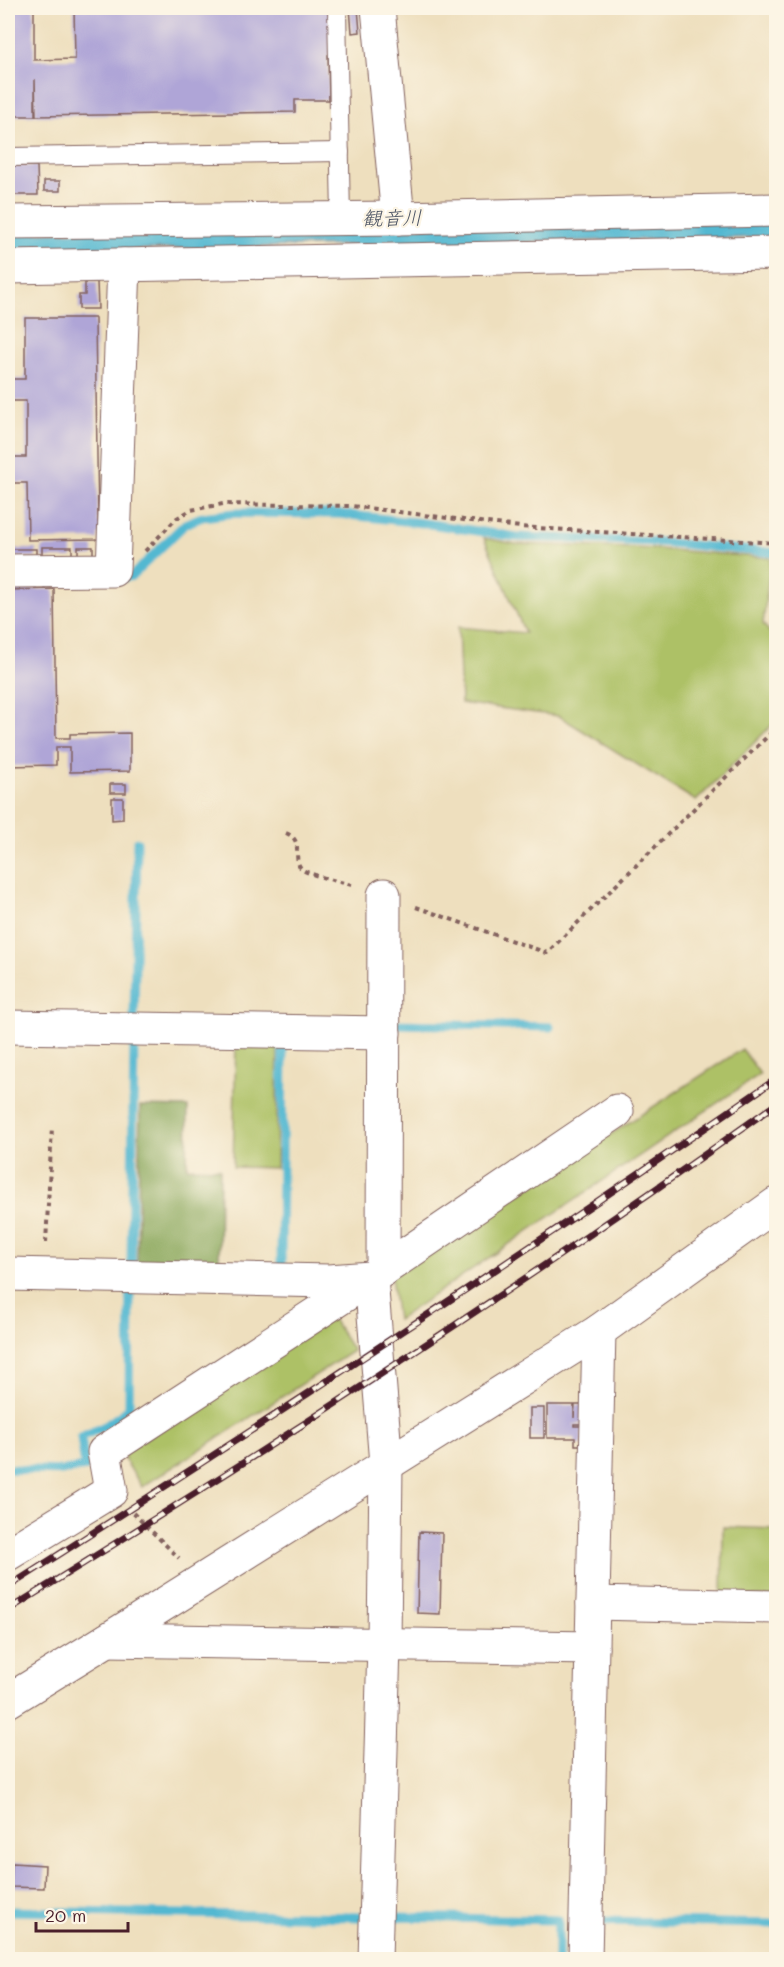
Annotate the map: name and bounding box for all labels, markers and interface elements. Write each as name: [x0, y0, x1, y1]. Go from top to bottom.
water label: 観音川: [362, 203, 422, 231]
scale bar: [36, 1895, 128, 1933]
text: 20 m: [45, 1903, 86, 1927]

